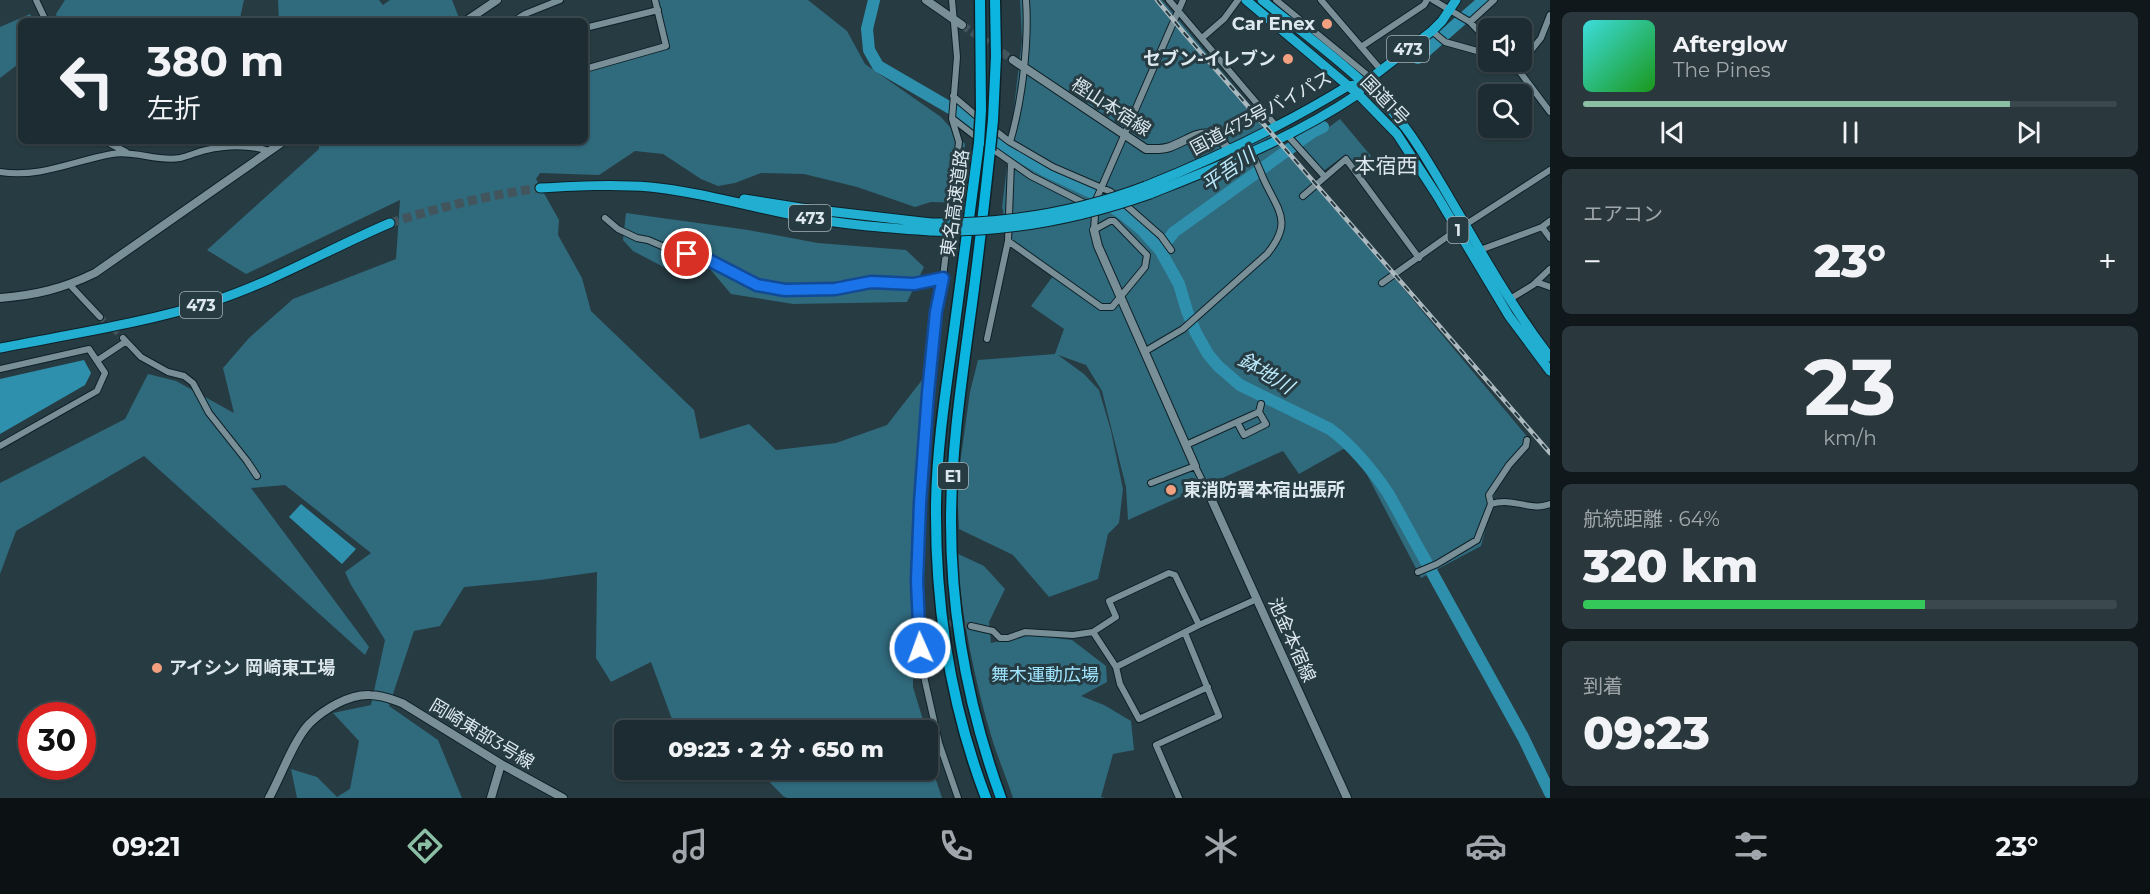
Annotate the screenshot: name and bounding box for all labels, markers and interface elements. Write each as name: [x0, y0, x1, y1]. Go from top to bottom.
place label: Car Enex: [1232, 13, 1315, 35]
marker: Car Enex: [1320, 17, 1334, 31]
map controls: [1478, 18, 1532, 138]
button: sound: [1478, 18, 1532, 72]
text: Afterglow: [1673, 31, 1787, 58]
text: 380 m: [147, 35, 284, 87]
road number: 473: [1387, 36, 1429, 62]
icon: left: [48, 42, 126, 120]
place label: セブン-イレブン: [1143, 48, 1276, 70]
marker: セブン-イレブン: [1281, 52, 1295, 66]
text: The Pines: [1673, 58, 1770, 82]
street label: 国道473号バイパス: [1186, 66, 1336, 160]
street label: 国道1号: [1356, 71, 1414, 129]
street label: 樫山本宿線: [1067, 73, 1155, 141]
button: search: [1478, 84, 1532, 138]
text: 左折: [147, 92, 201, 125]
icon: previous: [1656, 116, 1689, 149]
icon: pause: [1834, 116, 1867, 149]
icon: next: [2012, 116, 2045, 149]
water label: 平吾川: [1197, 142, 1261, 197]
street label: 東名高速道路: [937, 148, 973, 258]
district label: 本宿西: [1355, 153, 1418, 178]
text: エアコン: [1583, 202, 1663, 226]
road number: 473: [789, 205, 831, 231]
road number: 1: [1448, 217, 1468, 243]
pin: [661, 228, 712, 279]
text: 23°: [1814, 233, 1886, 288]
icon: arrive: [670, 237, 703, 270]
text: −: [1583, 241, 1602, 281]
text: +: [2098, 241, 2117, 281]
road number: 473: [180, 292, 222, 318]
text: 23: [1804, 339, 1896, 435]
water label: 鉢地川: [1234, 347, 1300, 400]
text: km/h: [1823, 426, 1877, 450]
road number: E1: [938, 463, 968, 489]
place label: 東消防署本宿出張所: [1183, 479, 1345, 501]
marker: 東消防署本宿出張所: [1164, 483, 1178, 497]
text: 航続距離 · 64%: [1583, 507, 1720, 531]
text: 320 km: [1583, 538, 1758, 593]
street label: 池金本宿線: [1264, 594, 1320, 686]
position arrow: [888, 616, 952, 680]
place label: アイシン 岡崎東工場: [169, 657, 335, 679]
marker: アイシン 岡崎東工場: [150, 661, 164, 675]
park label: 舞木運動広場: [991, 664, 1099, 686]
text: 到着: [1583, 674, 1623, 698]
street label: 岡崎東部3号線: [426, 694, 538, 774]
speed limit sign: 30: [18, 702, 96, 780]
text: 09:23: [1583, 705, 1710, 760]
text: 09:23 · 2 分 · 650 m: [668, 736, 884, 763]
icon: directions: [404, 825, 446, 867]
icon: music: [669, 825, 711, 867]
icon: phone: [935, 825, 977, 867]
icon: climate: [1200, 825, 1242, 867]
icon: car: [1465, 825, 1507, 867]
icon: filters: [1730, 825, 1772, 867]
text: 09:21: [112, 830, 181, 863]
text: 23°: [1996, 830, 2038, 863]

